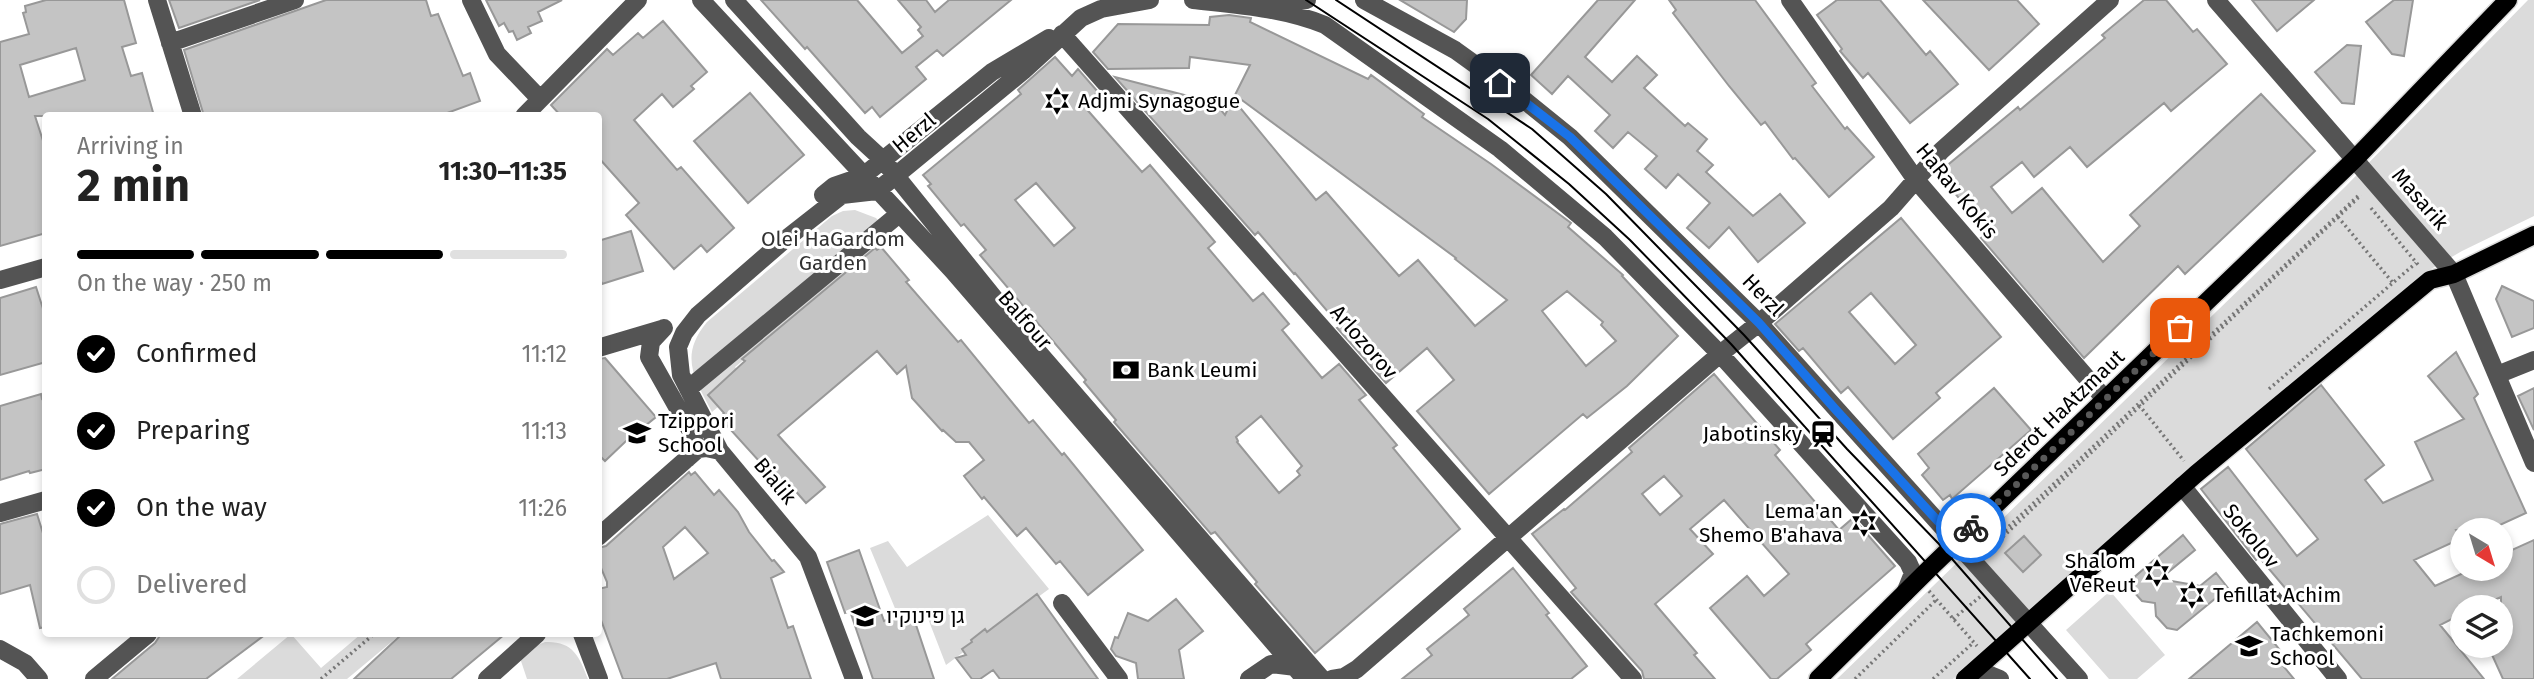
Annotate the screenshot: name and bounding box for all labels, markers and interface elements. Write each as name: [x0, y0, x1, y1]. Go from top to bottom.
pin: [1470, 53, 1530, 113]
icon: home: [1481, 64, 1519, 102]
synagogue icon: Adjmi Synagogue: [1042, 86, 1072, 116]
place label: Adjmi Synagogue: [1078, 88, 1240, 114]
street label: Herzl: [887, 107, 941, 159]
text: Arriving in: [77, 132, 184, 160]
street label: HaRav Kokis: [1910, 138, 2004, 244]
text: 11:30–11:35: [438, 156, 567, 187]
text: 2 min: [77, 158, 190, 213]
street label: Masarik: [2386, 163, 2454, 235]
park label: Olei HaGardom Garden: [761, 226, 905, 276]
street label: Herzl: [1737, 268, 1789, 322]
text: On the way · 250 m: [77, 269, 272, 297]
street label: Balfour: [992, 285, 1058, 355]
pin: [2150, 298, 2210, 358]
street label: Arlozorov: [1325, 300, 1404, 385]
icon: bag: [2161, 309, 2199, 347]
icon: check: [77, 335, 115, 373]
text: Confirmed: [136, 338, 257, 369]
text: 11:12: [521, 340, 567, 368]
street label: Sderot HaAtzmaut: [1988, 344, 2130, 482]
bank icon: Bank Leumi: [1111, 355, 1141, 385]
place label: Bank Leumi: [1147, 357, 1257, 383]
place label: Tzippori School: [658, 408, 734, 458]
icon: check: [77, 412, 115, 450]
text: Preparing: [136, 415, 249, 446]
text: 11:13: [521, 417, 567, 445]
school or university icon: Tzippori School: [622, 418, 652, 448]
station icon: Jabotinsky: [1808, 419, 1838, 449]
place label: Jabotinsky: [1703, 421, 1803, 447]
street label: Bialik: [748, 452, 802, 510]
icon: check: [77, 489, 115, 527]
text: On the way: [136, 492, 267, 523]
courier: [1936, 493, 2006, 563]
text: 11:26: [518, 494, 567, 522]
place label: Lema'an Shemo B'ahava: [1699, 498, 1843, 548]
street label: Sokolov: [2217, 499, 2285, 574]
synagogue icon: Lema'an Shemo B'ahava: [1849, 508, 1879, 538]
icon: bike: [1952, 509, 1990, 547]
north arrow: [2450, 518, 2513, 581]
map controls: [2450, 518, 2513, 658]
place label: Shalom VeReut: [2065, 548, 2136, 598]
synagogue icon: Shalom VeReut: [2142, 558, 2172, 588]
text: Delivered: [136, 569, 248, 600]
synagogue icon: Tefillat Achim: [2177, 580, 2207, 610]
place label: Tefillat Achim: [2213, 582, 2341, 608]
button: layers: [2450, 595, 2513, 658]
school or university icon: גן פינוקיו: [850, 601, 880, 631]
place label: גן פינוקיו: [886, 603, 965, 629]
place label: Tachkemoni School: [2270, 621, 2384, 671]
school or university icon: Tachkemoni School: [2234, 631, 2264, 661]

